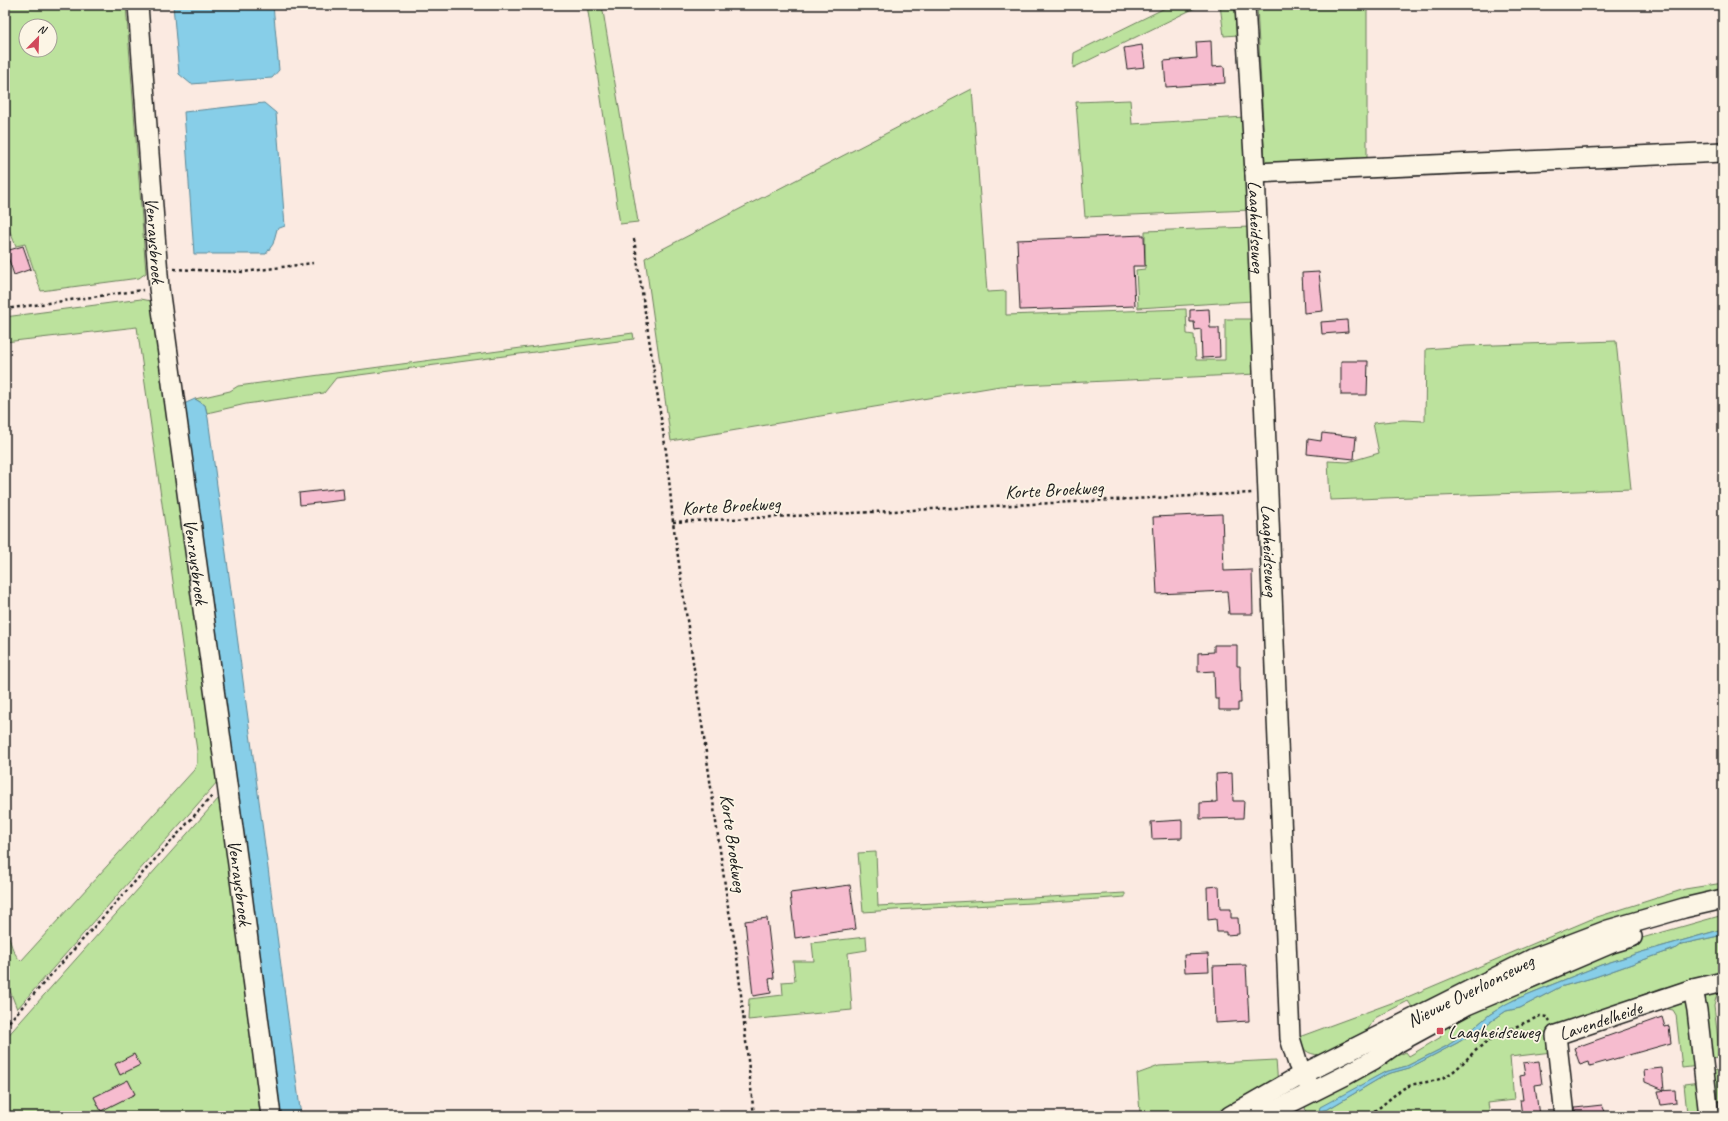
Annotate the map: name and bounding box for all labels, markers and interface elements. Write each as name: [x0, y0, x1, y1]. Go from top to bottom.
north arrow: [18, 18, 58, 58]
text: N: [36, 21, 50, 37]
street label: Laagheidseweg: [1242, 180, 1270, 274]
street label: Venraysbroek: [139, 197, 170, 286]
street label: Korte Broekweg: [1004, 475, 1105, 505]
street label: Korte Broekweg: [681, 491, 782, 521]
street label: Laagheidseweg: [1255, 504, 1283, 598]
street label: Venraysbroek: [178, 518, 214, 608]
street label: Korte Broekweg: [714, 793, 752, 895]
street label: Venraysbroek: [222, 839, 257, 929]
street label: Nieuwe Overloonseweg: [1403, 949, 1539, 1033]
street label: Lavendelheide: [1556, 996, 1647, 1046]
place label: Laagheidseweg: [1448, 1020, 1541, 1044]
marker: Laagheidseweg: [1435, 1026, 1445, 1036]

